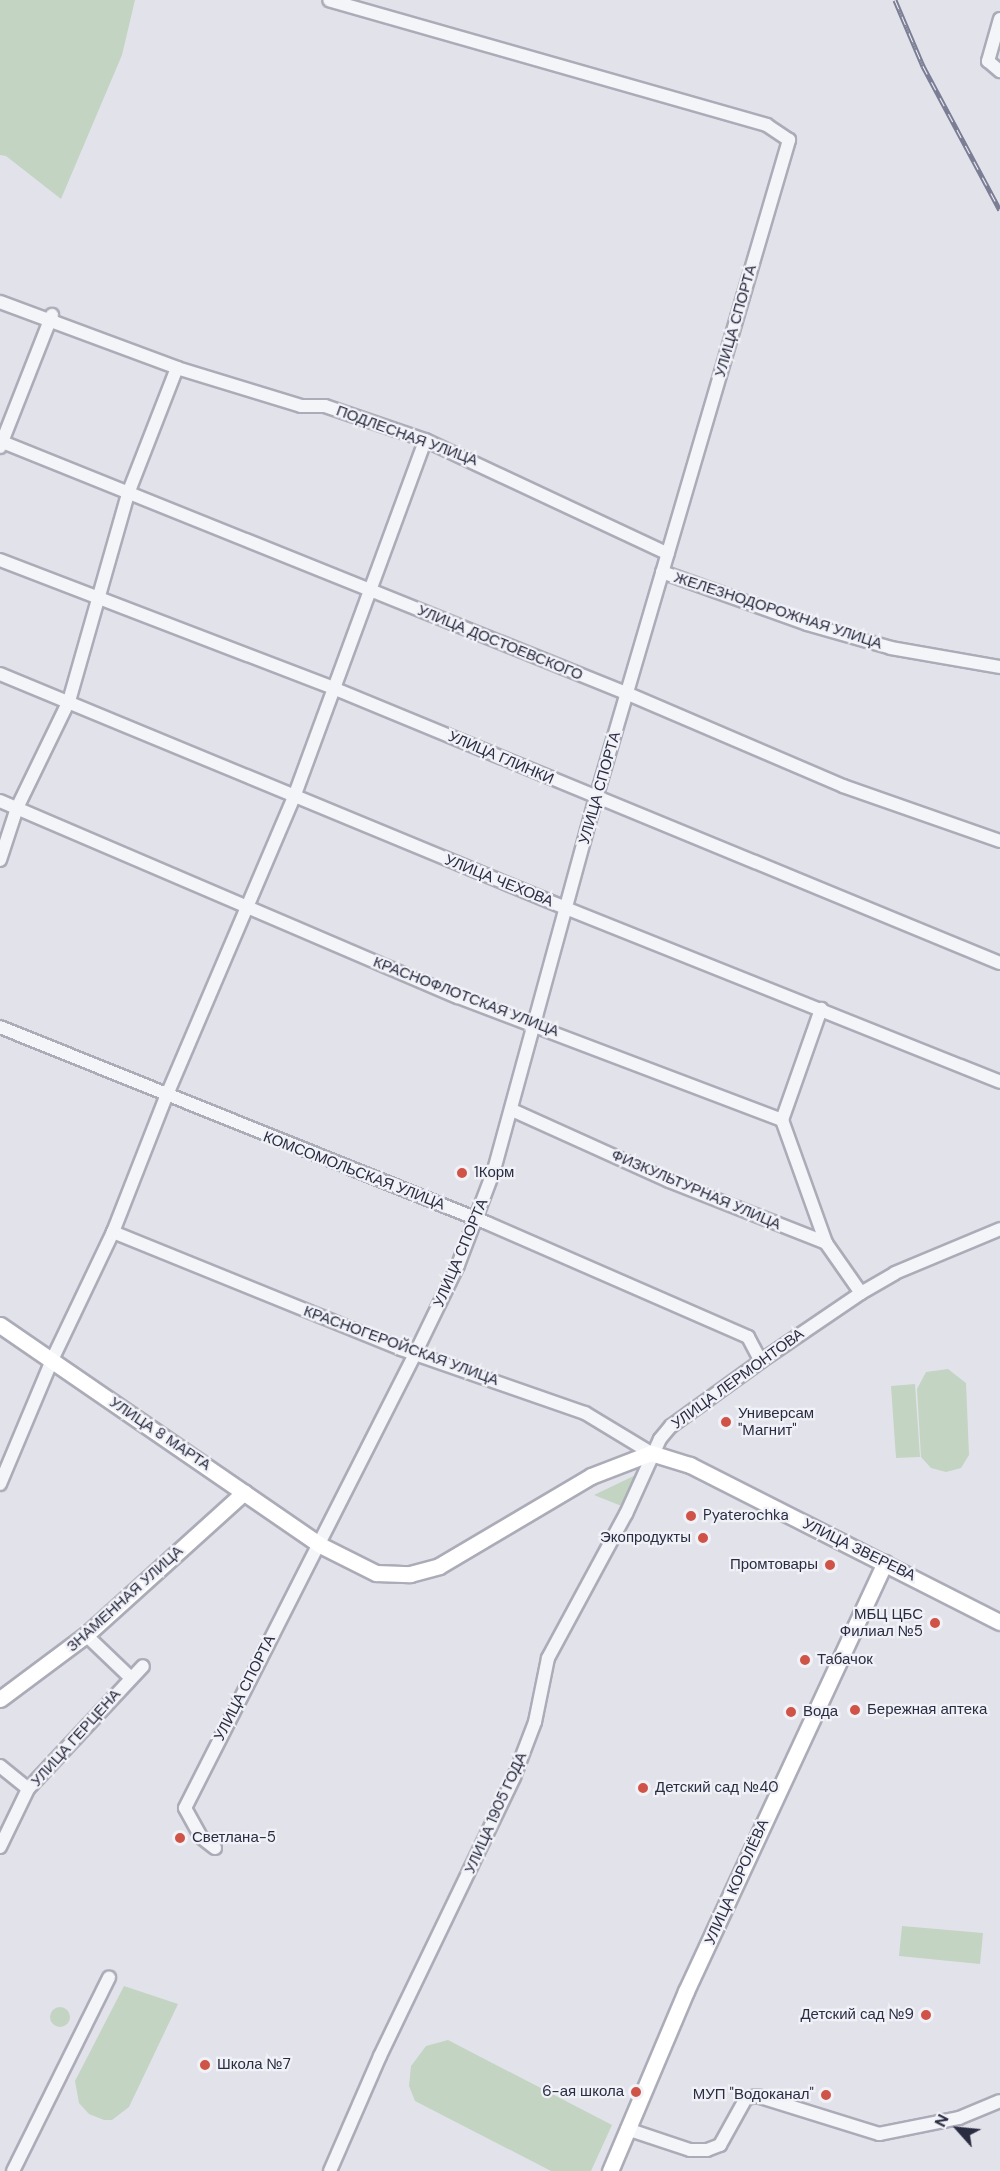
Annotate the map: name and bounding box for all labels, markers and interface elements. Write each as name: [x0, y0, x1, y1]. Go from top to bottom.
street label: УЛИЦА СПОРТА: [711, 263, 761, 379]
street label: ПОДЛЕСНАЯ УЛИЦА: [334, 402, 480, 470]
street label: ЖЕЛЕЗНОДОРОЖНАЯ УЛИЦА: [672, 569, 884, 653]
street label: УЛИЦА ДОСТОЕВСКОГО: [415, 602, 585, 684]
street label: УЛИЦА ГЛИНКИ: [445, 728, 557, 788]
street label: УЛИЦА СПОРТА: [575, 730, 625, 846]
street label: УЛИЦА ЧЕХОВА: [442, 851, 556, 911]
street label: КРАСНОФЛОТСКАЯ УЛИЦА: [371, 953, 561, 1041]
street label: КОМСОМОЛЬСКАЯ УЛИЦА: [260, 1128, 448, 1214]
street label: ФИЗКУЛЬТУРНАЯ УЛИЦА: [608, 1146, 784, 1234]
place label: 1Корм: [474, 1164, 514, 1182]
marker: 1Корм: [455, 1166, 469, 1180]
street label: УЛИЦА СПОРТА: [430, 1196, 492, 1310]
street label: КРАСНОГЕРОЙСКАЯ УЛИЦА: [301, 1302, 501, 1390]
street label: УЛИЦА ЛЕРМОНТОВА: [668, 1325, 808, 1433]
street label: УЛИЦА 8 МАРТА: [106, 1393, 214, 1475]
place label: Универсам "Магнит": [738, 1404, 814, 1439]
marker: Универсам "Магнит": [719, 1415, 733, 1429]
place label: Pyaterochka: [703, 1507, 789, 1525]
marker: Pyaterochka: [684, 1509, 698, 1523]
street label: УЛИЦА ЗВЕРЕВА: [800, 1515, 918, 1585]
place label: Экопродукты: [600, 1529, 691, 1547]
marker: Экопродукты: [696, 1531, 710, 1545]
street label: ЗНАМЕННАЯ УЛИЦА: [63, 1542, 187, 1656]
place label: Промтовары: [730, 1556, 818, 1574]
marker: Промтовары: [823, 1558, 837, 1572]
place label: МБЦ ЦБС Филиал №5: [840, 1605, 923, 1640]
marker: МБЦ ЦБС Филиал №5: [928, 1616, 942, 1630]
street label: УЛИЦА СПОРТА: [211, 1632, 279, 1744]
place label: Табачок: [817, 1651, 873, 1669]
marker: Табачок: [798, 1653, 812, 1667]
street label: УЛИЦА ГЕРЦЕНА: [28, 1686, 124, 1790]
place label: Бережная аптека: [867, 1701, 987, 1719]
place label: Вода: [803, 1703, 838, 1721]
marker: Бережная аптека: [848, 1703, 862, 1717]
marker: Вода: [784, 1705, 798, 1719]
street label: УЛИЦА 1905 ГОДА: [461, 1749, 531, 1877]
place label: Детский сад №40: [655, 1779, 779, 1797]
marker: Детский сад №40: [636, 1781, 650, 1795]
street label: УЛИЦА КОРОЛЁВА: [701, 1816, 773, 1948]
place label: Светлана-5: [192, 1829, 276, 1847]
marker: Светлана-5: [173, 1831, 187, 1845]
place label: Детский сад №9: [800, 2006, 914, 2024]
marker: Детский сад №9: [919, 2008, 933, 2022]
place label: Школа №7: [217, 2056, 291, 2074]
marker: Школа №7: [198, 2058, 212, 2072]
place label: 6-ая школа: [542, 2083, 624, 2101]
marker: 6-ая школа: [629, 2085, 643, 2099]
place label: МУП "Водоканал": [693, 2086, 814, 2104]
marker: МУП "Водоканал": [819, 2088, 833, 2102]
north arrow: [928, 2099, 988, 2159]
text: N: [930, 2111, 954, 2131]

